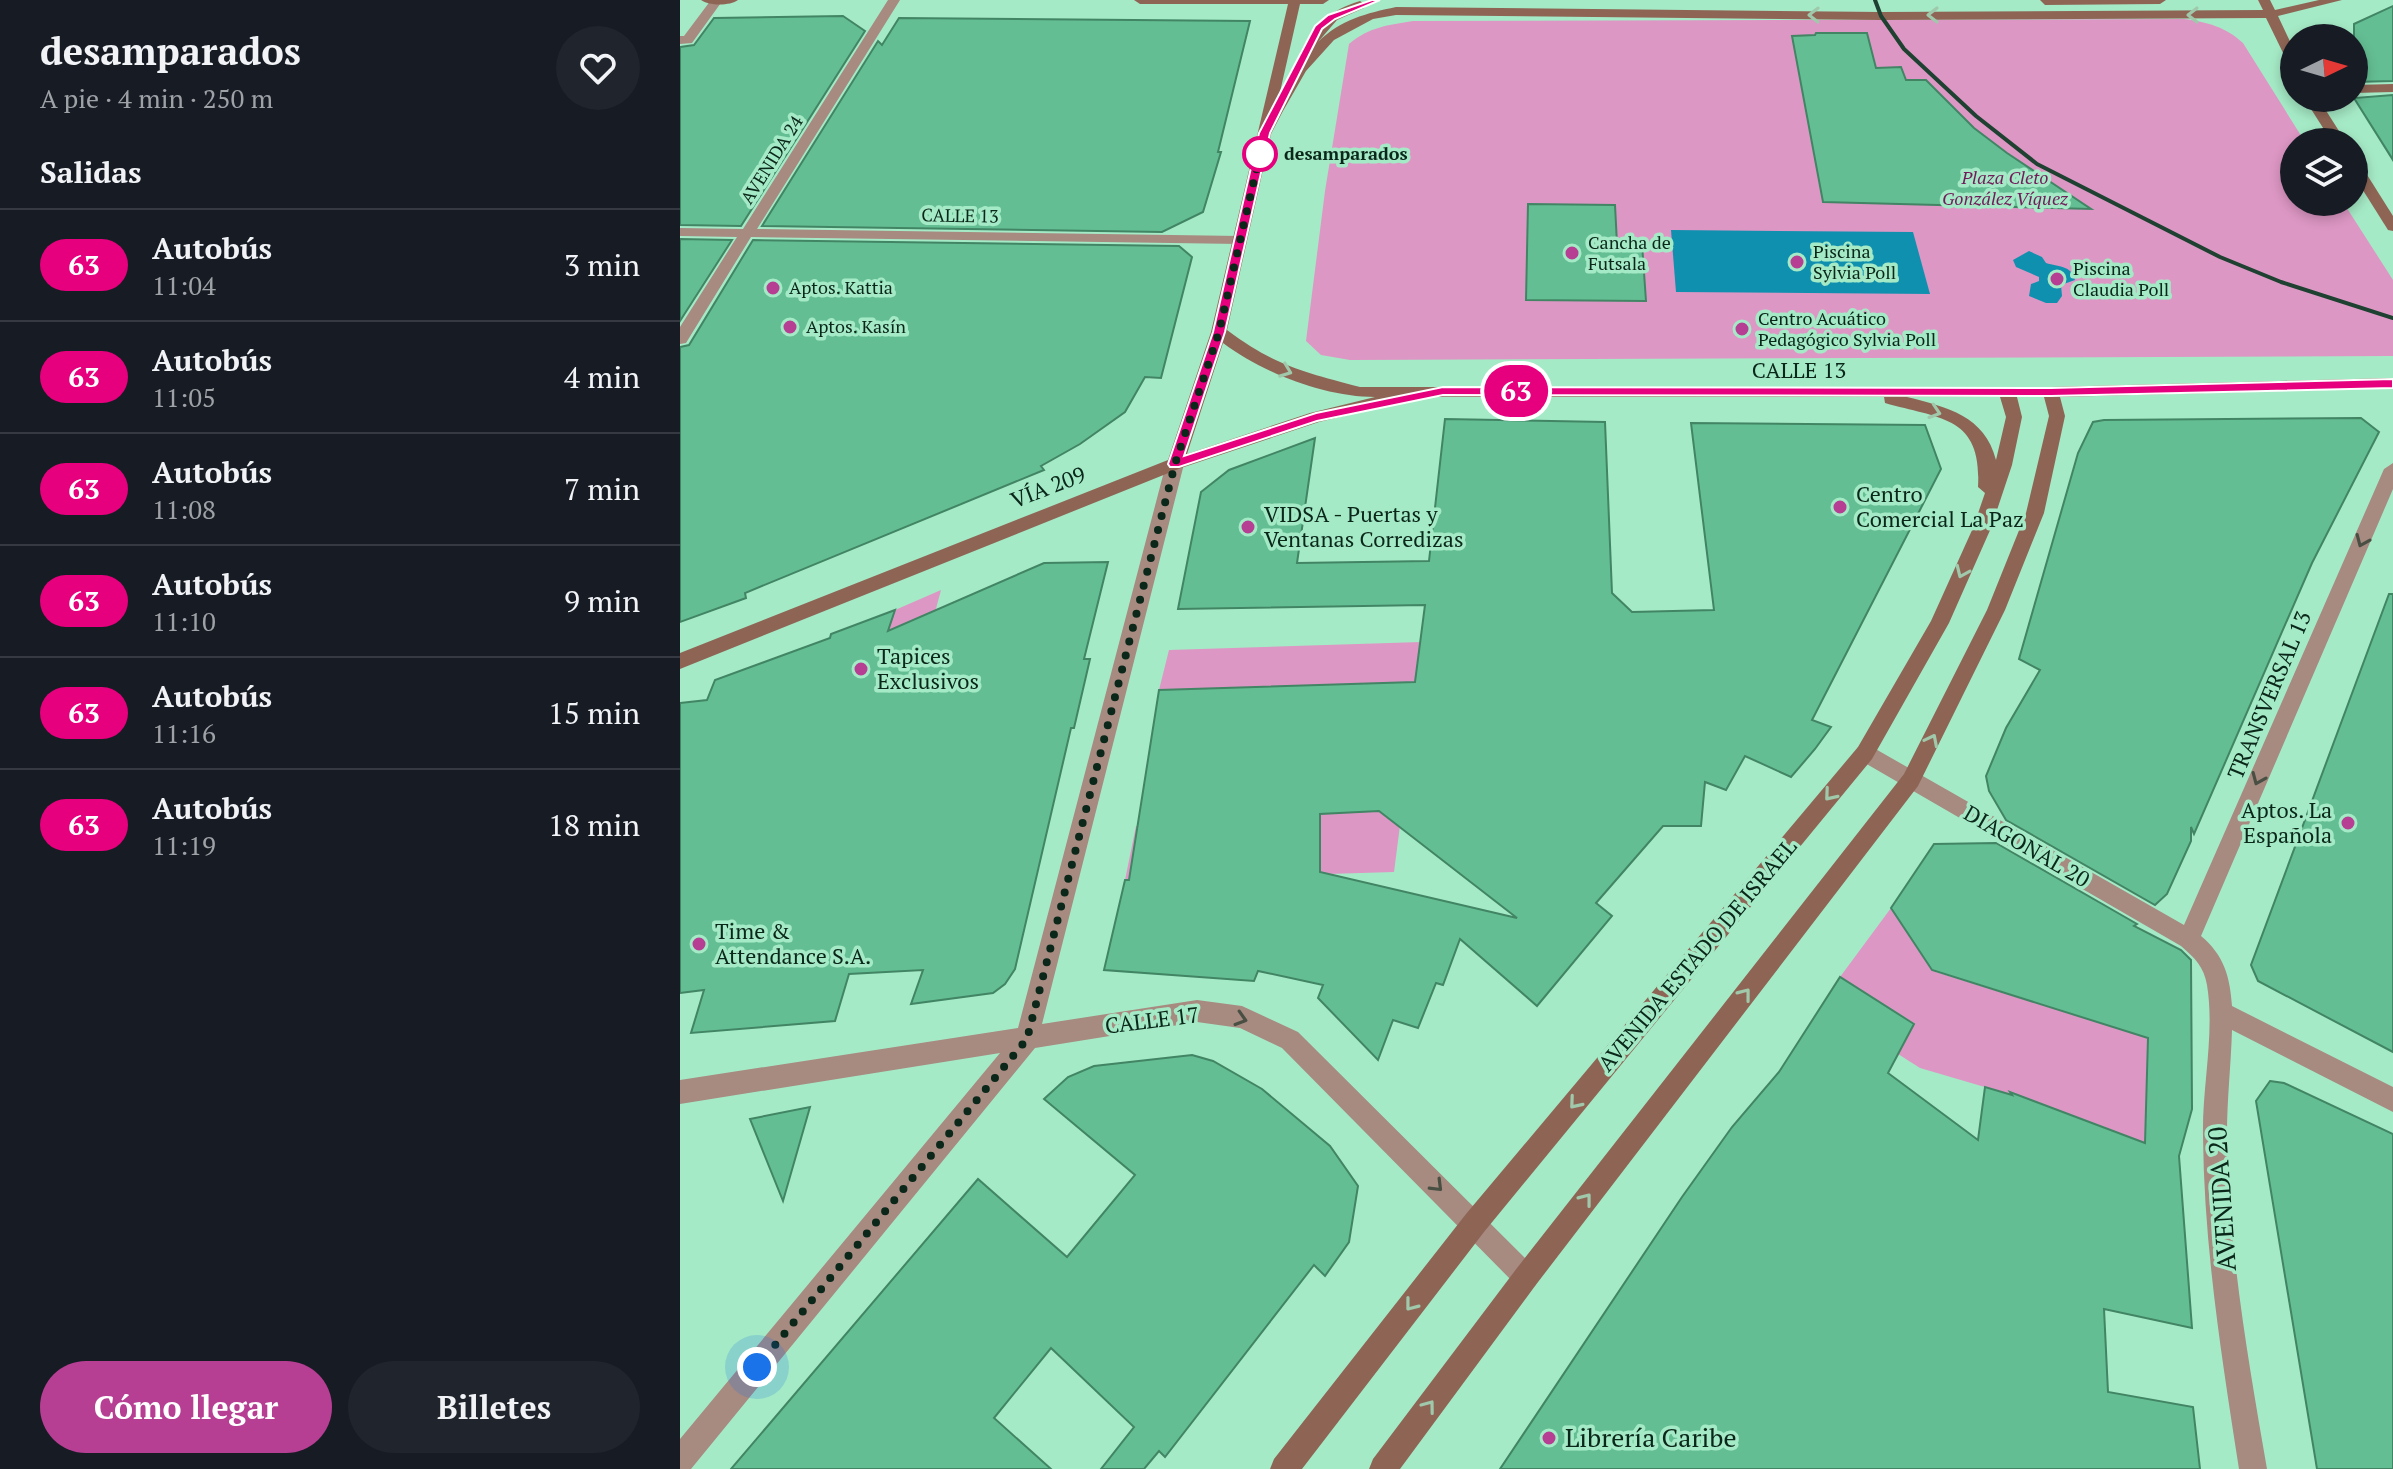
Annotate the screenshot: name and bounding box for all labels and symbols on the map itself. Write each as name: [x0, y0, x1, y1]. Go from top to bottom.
one-way arrow: [1807, 6, 1820, 24]
one-way arrow: [2186, 6, 2199, 24]
one-way arrow: [1926, 7, 1939, 24]
north arrow: [2280, 24, 2368, 112]
street label: AVENIDA 24: [734, 110, 808, 208]
marker: desamparados: [1243, 137, 1277, 171]
place label: desamparados: [1284, 141, 1408, 165]
park label: Plaza Cleto González Víquez: [1942, 165, 2069, 210]
street label: CALLE 13: [921, 202, 999, 228]
place label: Cancha de Futsala: [1588, 230, 1671, 275]
place label: Piscina Sylvia Poll: [1813, 239, 1896, 284]
marker: Cancha de Futsala: [1563, 244, 1581, 262]
marker: Piscina Sylvia Poll: [1788, 253, 1806, 271]
place label: Piscina Claudia Poll: [2073, 256, 2169, 301]
marker: Piscina Claudia Poll: [2048, 270, 2066, 288]
place label: Aptos. Kattia: [789, 275, 893, 299]
marker: Aptos. Kattia: [764, 279, 782, 297]
place label: Centro Acuático Pedagógico Sylvia Poll: [1758, 306, 1936, 351]
place label: Aptos. Kasín: [806, 314, 906, 338]
marker: Aptos. Kasín: [781, 318, 799, 336]
marker: Centro Acuático Pedagógico Sylvia Poll: [1733, 320, 1751, 338]
street label: CALLE 13: [1752, 355, 1846, 384]
one-way arrow: [1278, 361, 1292, 378]
line badge: 63: [1480, 365, 1552, 417]
one-way arrow: [1927, 402, 1941, 418]
street label: VÍA 209: [1006, 459, 1089, 514]
place label: Centro Comercial La Paz: [1856, 479, 2024, 533]
marker: Centro Comercial La Paz: [1831, 498, 1849, 516]
place label: VIDSA - Puertas y Ventanas Corredizas: [1264, 499, 1463, 553]
marker: VIDSA - Puertas y Ventanas Corredizas: [1239, 518, 1257, 536]
one-way arrow: [2356, 532, 2372, 547]
one-way arrow: [1956, 564, 1972, 578]
street label: TRANSVERSAL 13: [2220, 606, 2317, 783]
place label: Tapices Exclusivos: [877, 641, 979, 695]
marker: Tapices Exclusivos: [852, 660, 870, 678]
one-way arrow: [1923, 733, 1938, 748]
one-way arrow: [2252, 771, 2268, 785]
one-way arrow: [1825, 785, 1840, 800]
place label: Aptos. La Española: [2241, 795, 2332, 849]
street label: DIAGONAL 20: [1959, 798, 2095, 893]
marker: Aptos. La Española: [2339, 814, 2357, 832]
street label: AVENIDA ESTADO DE ISRAEL: [1591, 832, 1802, 1077]
place label: Time & Attendance S.A.: [715, 916, 871, 970]
marker: Time & Attendance S.A.: [690, 935, 708, 953]
one-way arrow: [1736, 988, 1750, 1003]
street label: CALLE 17: [1103, 999, 1201, 1040]
one-way arrow: [1234, 1010, 1248, 1026]
one-way arrow: [1570, 1093, 1585, 1108]
street label: AVENIDA 20: [2199, 1126, 2243, 1272]
one-way arrow: [1428, 1176, 1442, 1191]
one-way arrow: [1576, 1194, 1591, 1208]
one-way arrow: [1407, 1296, 1421, 1311]
your location: [737, 1347, 777, 1387]
one-way arrow: [1419, 1401, 1434, 1415]
place label: Librería Caribe: [1565, 1420, 1737, 1454]
marker: Librería Caribe: [1540, 1429, 1558, 1447]

